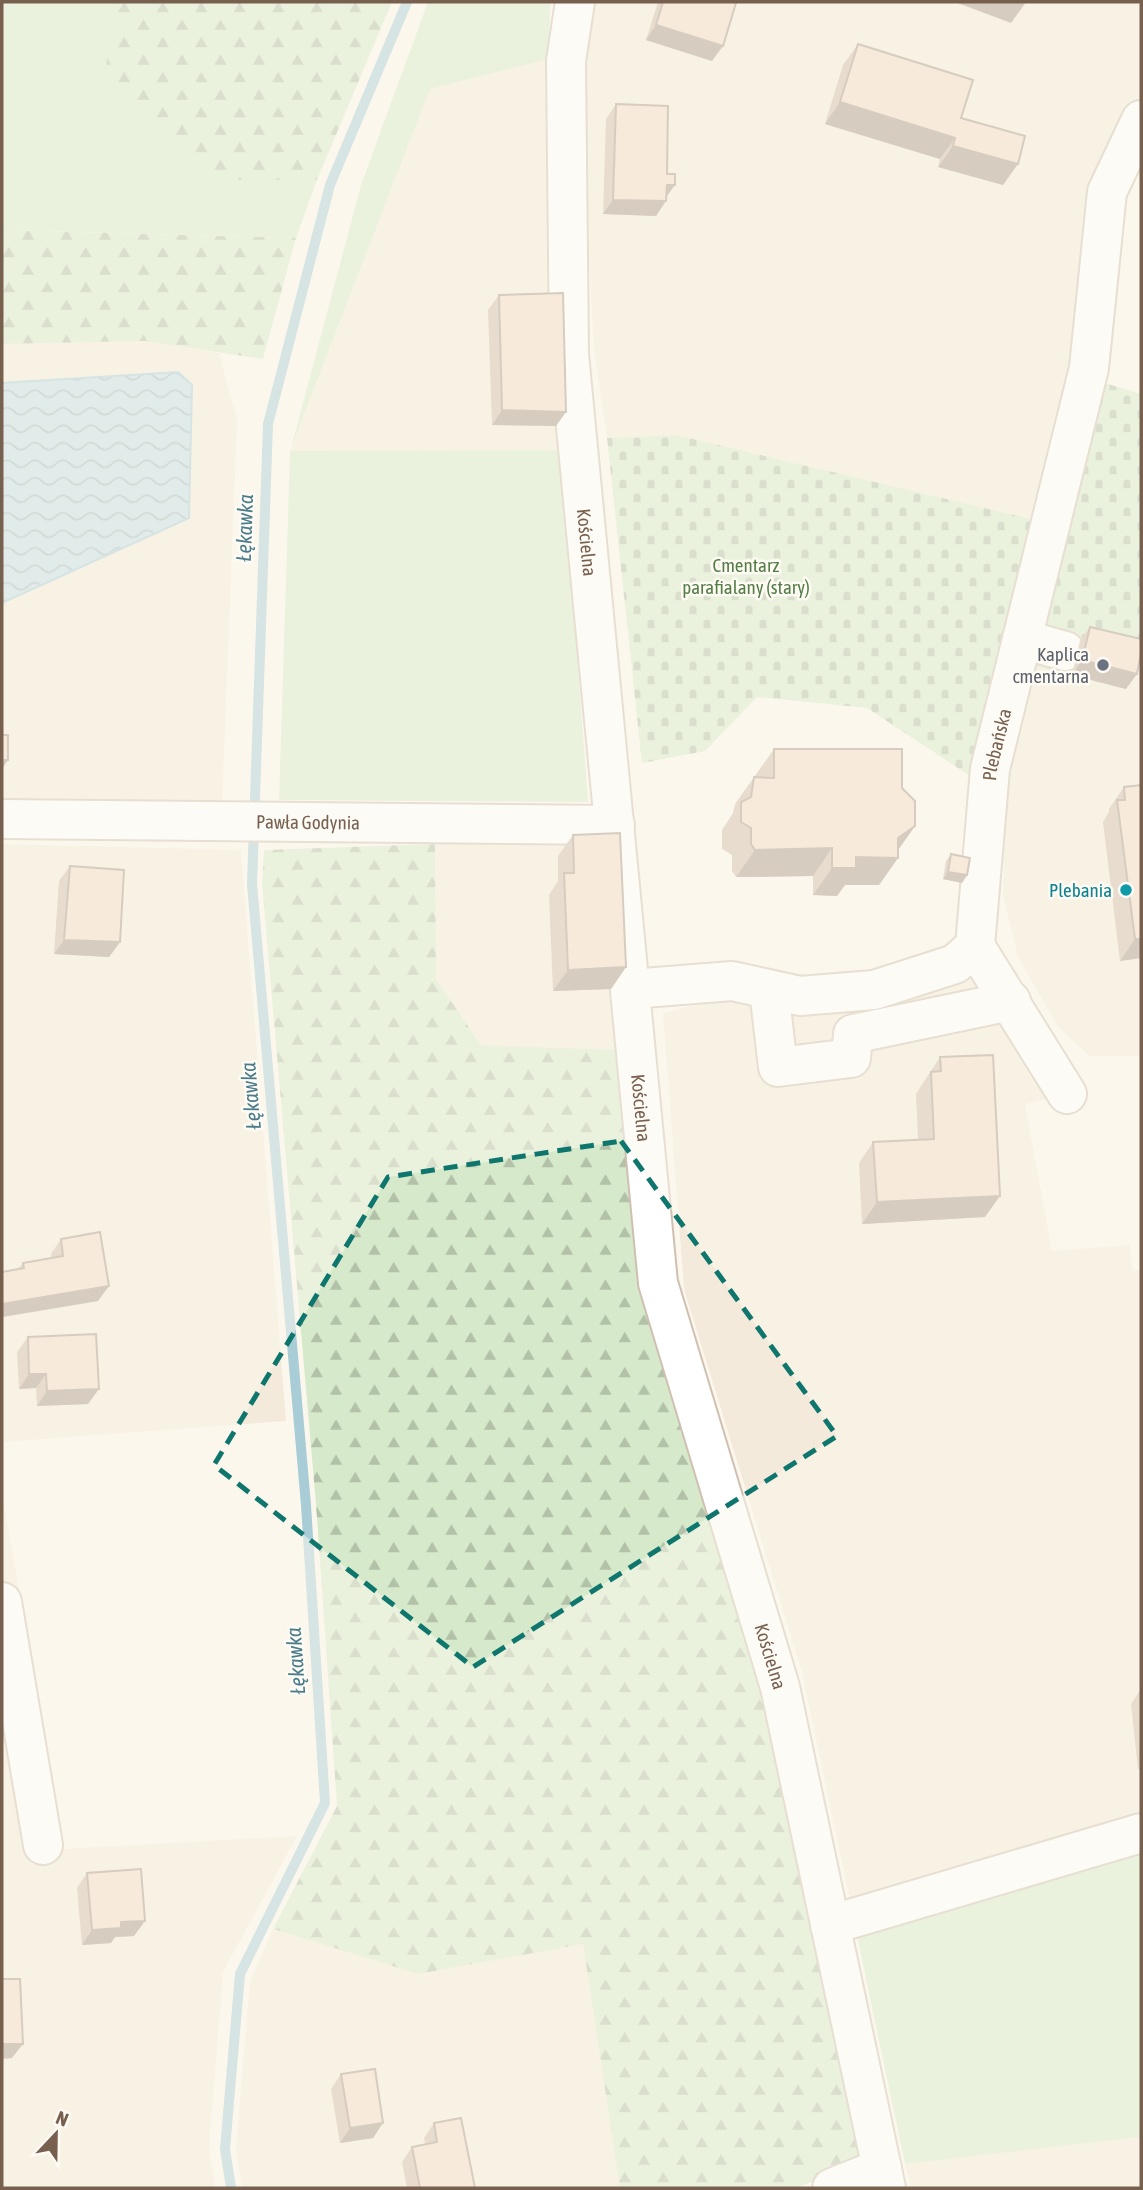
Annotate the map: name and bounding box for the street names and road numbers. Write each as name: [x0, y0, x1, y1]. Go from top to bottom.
street label: Kościelna: [573, 508, 601, 577]
street label: Plebańska: [978, 706, 1016, 782]
street label: Pawła Godynia: [256, 810, 360, 834]
street label: Kościelna: [627, 1073, 655, 1143]
street label: Kościelna: [750, 1621, 791, 1692]

